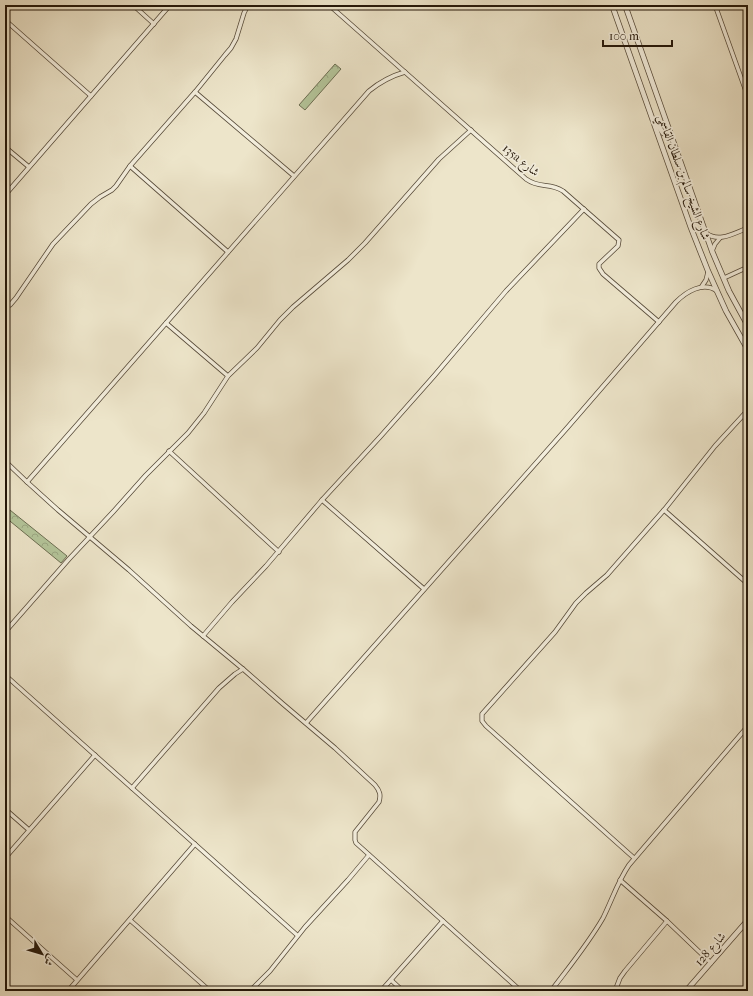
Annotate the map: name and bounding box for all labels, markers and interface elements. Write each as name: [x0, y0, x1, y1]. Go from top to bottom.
scale bar: [603, 22, 672, 48]
text: 100 m: [609, 29, 639, 43]
street label: شارع الشيخ سالم بن سلطان القاسمي: [650, 112, 713, 243]
street label: 135a شارع: [497, 141, 542, 182]
street label: شارع 128: [692, 929, 732, 971]
north arrow: [22, 934, 62, 974]
text: ش: [41, 952, 58, 968]

